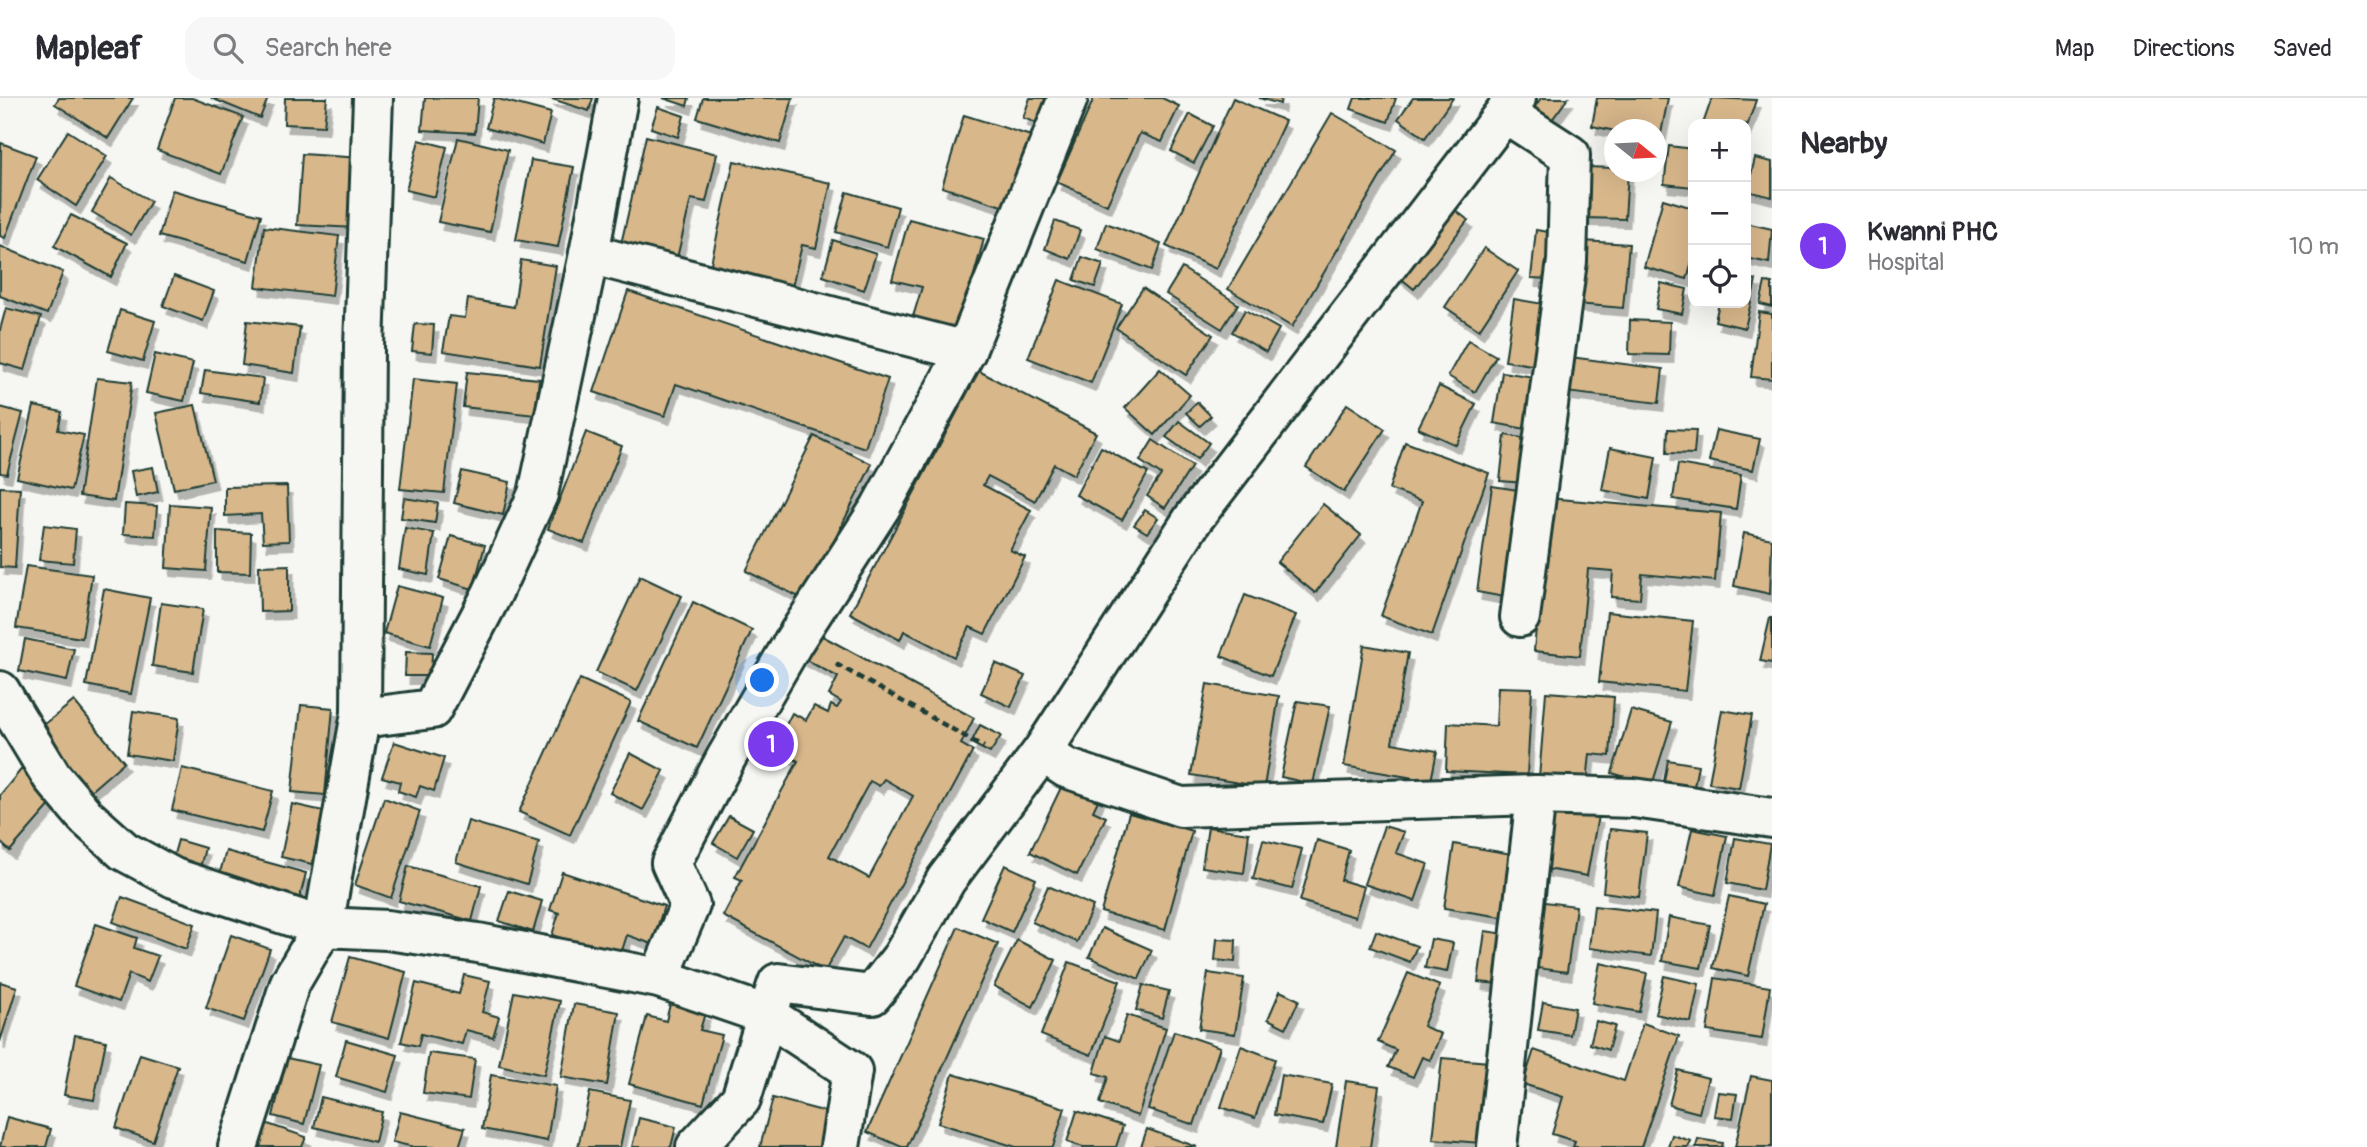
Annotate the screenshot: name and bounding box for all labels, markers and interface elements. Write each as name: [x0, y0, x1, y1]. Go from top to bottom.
search box: [185, 17, 675, 80]
text: Mapleaf: [35, 28, 143, 69]
icon: search: [209, 29, 247, 67]
text: Search here: [265, 32, 392, 64]
text: Map: [2055, 34, 2095, 63]
text: Directions: [2133, 34, 2234, 63]
text: Saved: [2272, 34, 2332, 63]
north arrow: [1604, 119, 1667, 182]
map controls: [1688, 119, 1751, 308]
button: +: [1688, 119, 1751, 182]
text: Nearby: [1800, 125, 1887, 162]
button: −: [1688, 182, 1751, 245]
text: Kwanni PHC: [1867, 216, 1998, 248]
text: 1: [1819, 232, 1828, 261]
text: 10 m: [2289, 232, 2339, 261]
button: locate: [1688, 245, 1751, 308]
text: Hospital: [1867, 248, 1945, 277]
your location: [745, 663, 779, 697]
pin: 1: [748, 718, 794, 770]

